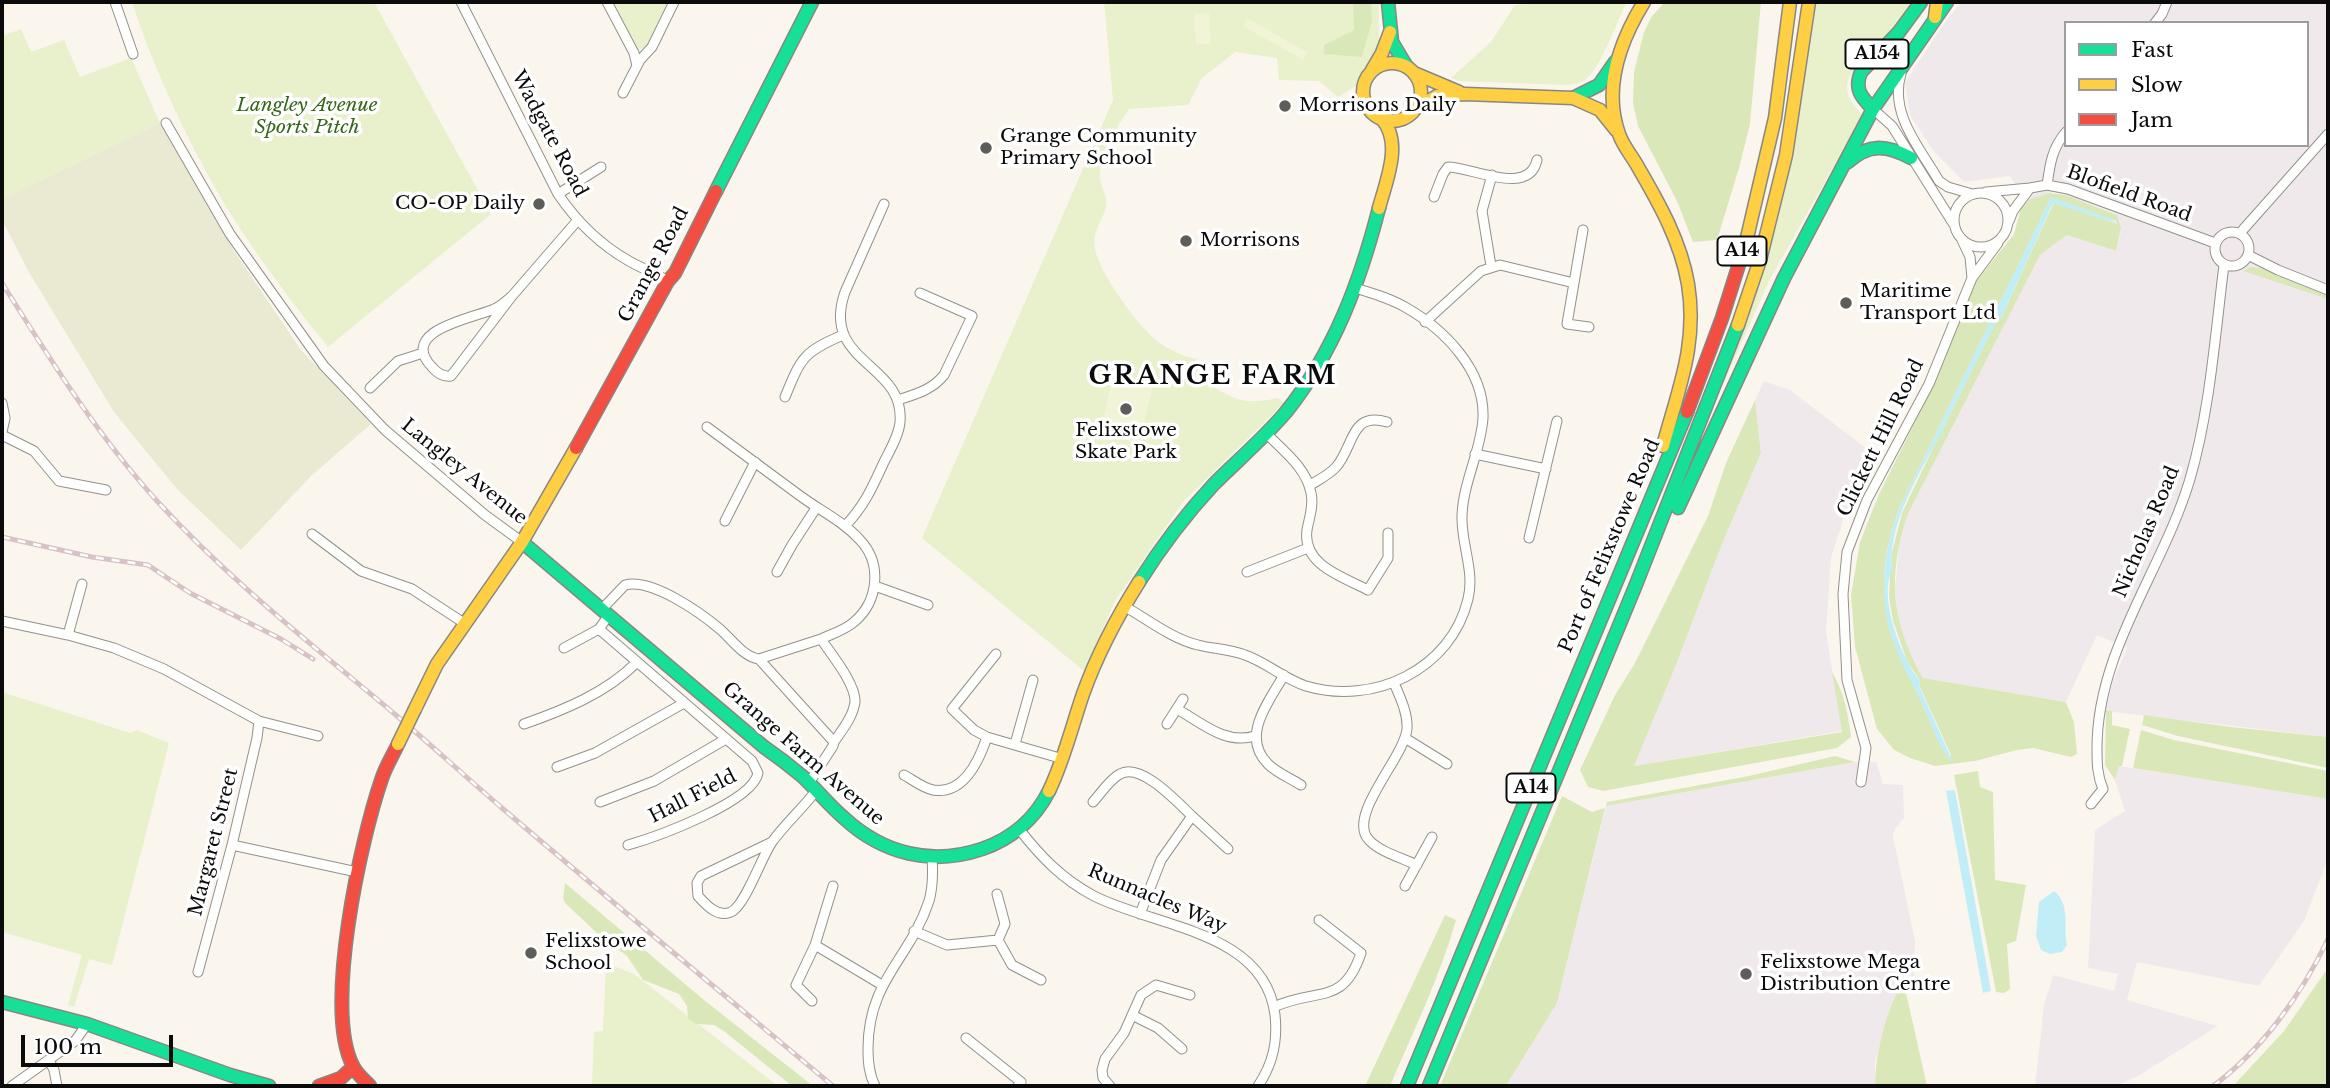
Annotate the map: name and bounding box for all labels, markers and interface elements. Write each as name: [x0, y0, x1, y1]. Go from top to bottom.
legend: [2064, 21, 2309, 147]
text: Fast: [2131, 37, 2173, 63]
road number: A154: [1846, 40, 1909, 68]
street label: Wadgate Road: [506, 67, 592, 201]
text: Slow: [2131, 72, 2183, 98]
park label: Langley Avenue Sports Pitch: [237, 95, 377, 139]
place label: Morrisons Daily: [1299, 95, 1456, 117]
marker: Morrisons Daily: [1277, 98, 1293, 114]
text: Jam: [2131, 107, 2173, 133]
place label: Grange Community Primary School: [1000, 126, 1197, 170]
marker: Grange Community Primary School: [978, 140, 994, 156]
street label: Blofield Road: [2063, 161, 2195, 227]
place label: CO-OP Daily: [395, 193, 525, 215]
marker: CO-OP Daily: [531, 196, 547, 212]
street label: Grange Road: [614, 203, 694, 327]
place label: Morrisons: [1200, 230, 1300, 252]
marker: Morrisons: [1178, 233, 1194, 249]
road number: A14: [1718, 236, 1766, 265]
place label: Maritime Transport Ltd: [1860, 281, 1996, 325]
marker: Maritime Transport Ltd: [1838, 295, 1854, 311]
street label: Clickett Hill Road: [1833, 356, 1929, 520]
district label: GRANGE FARM: [1090, 361, 1336, 393]
marker: Felixstowe Skate Park: [1118, 401, 1134, 417]
street label: Langley Avenue: [396, 414, 532, 530]
place label: Felixstowe Skate Park: [1075, 420, 1177, 464]
street label: Port of Felixstowe Road: [1555, 436, 1665, 656]
street label: Nicholas Road: [2109, 463, 2185, 601]
street label: Grange Farm Avenue: [718, 678, 888, 830]
street label: Hall Field: [646, 765, 740, 829]
street label: Margaret Street: [185, 766, 243, 918]
road number: A14: [1506, 774, 1556, 802]
street label: Runnacles Way: [1084, 859, 1230, 939]
place label: Felixstowe School: [545, 931, 647, 975]
marker: Felixstowe School: [523, 945, 539, 961]
place label: Felixstowe Mega Distribution Centre: [1760, 952, 1951, 996]
marker: Felixstowe Mega Distribution Centre: [1738, 966, 1754, 982]
scale bar: [24, 1021, 177, 1066]
text: 100 m: [34, 1034, 102, 1060]

